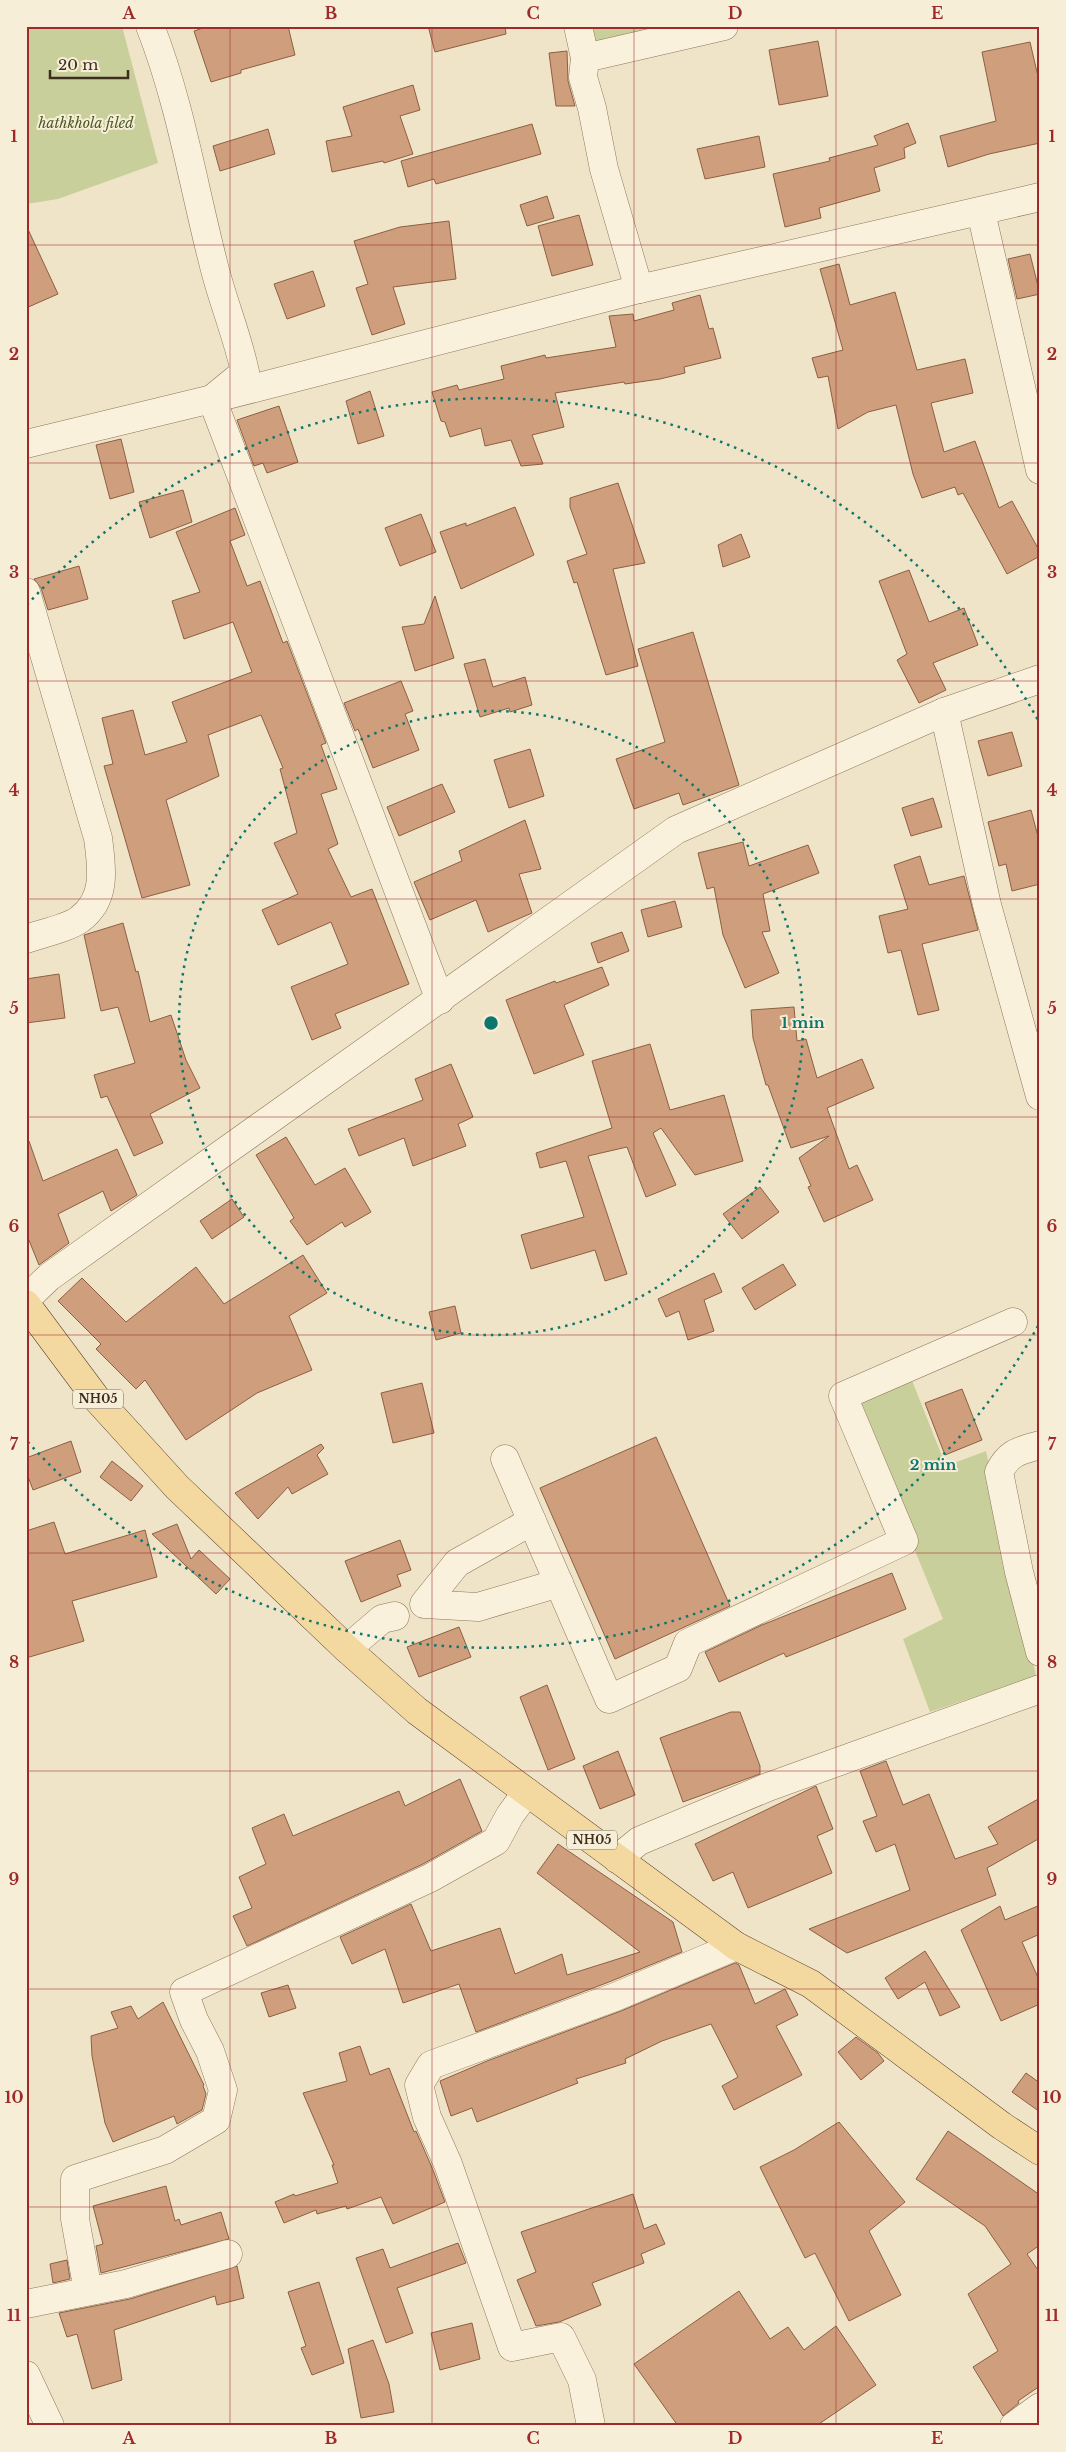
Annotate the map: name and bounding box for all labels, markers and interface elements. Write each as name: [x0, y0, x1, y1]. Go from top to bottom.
text: A: [122, 3, 137, 23]
text: B: [325, 3, 338, 23]
text: C: [526, 3, 540, 23]
text: D: [728, 3, 742, 23]
text: E: [931, 3, 943, 23]
scale bar: [50, 48, 128, 80]
text: 20 m: [58, 55, 98, 74]
park label: hathkhola filed: [37, 114, 134, 132]
text: 1: [11, 126, 18, 146]
text: 1: [1049, 126, 1056, 146]
text: 2: [9, 344, 19, 364]
text: 2: [1047, 344, 1057, 364]
text: 3: [9, 562, 19, 582]
text: 3: [1047, 562, 1057, 582]
text: 4: [9, 780, 19, 800]
text: 4: [1047, 780, 1057, 800]
text: 5: [9, 998, 19, 1018]
text: 5: [1047, 998, 1057, 1018]
text: 1 min: [781, 1013, 825, 1032]
centre of rings: [482, 1014, 500, 1032]
text: 6: [9, 1216, 20, 1236]
text: 6: [1047, 1216, 1058, 1236]
road number: NH05: [73, 1390, 123, 1408]
text: 7: [10, 1434, 19, 1454]
text: 7: [1048, 1434, 1057, 1454]
text: 2 min: [910, 1455, 956, 1474]
text: 8: [9, 1652, 19, 1672]
text: 8: [1047, 1652, 1057, 1672]
road number: NH05: [567, 1830, 617, 1850]
text: 9: [9, 1869, 20, 1889]
text: 9: [1047, 1869, 1058, 1889]
text: 10: [4, 2087, 24, 2107]
text: 10: [1042, 2087, 1062, 2107]
text: 11: [7, 2305, 21, 2325]
text: 11: [1045, 2305, 1059, 2325]
text: A: [122, 2428, 137, 2448]
text: B: [325, 2428, 338, 2448]
text: C: [526, 2428, 540, 2448]
text: D: [728, 2428, 742, 2448]
text: E: [931, 2428, 943, 2448]

